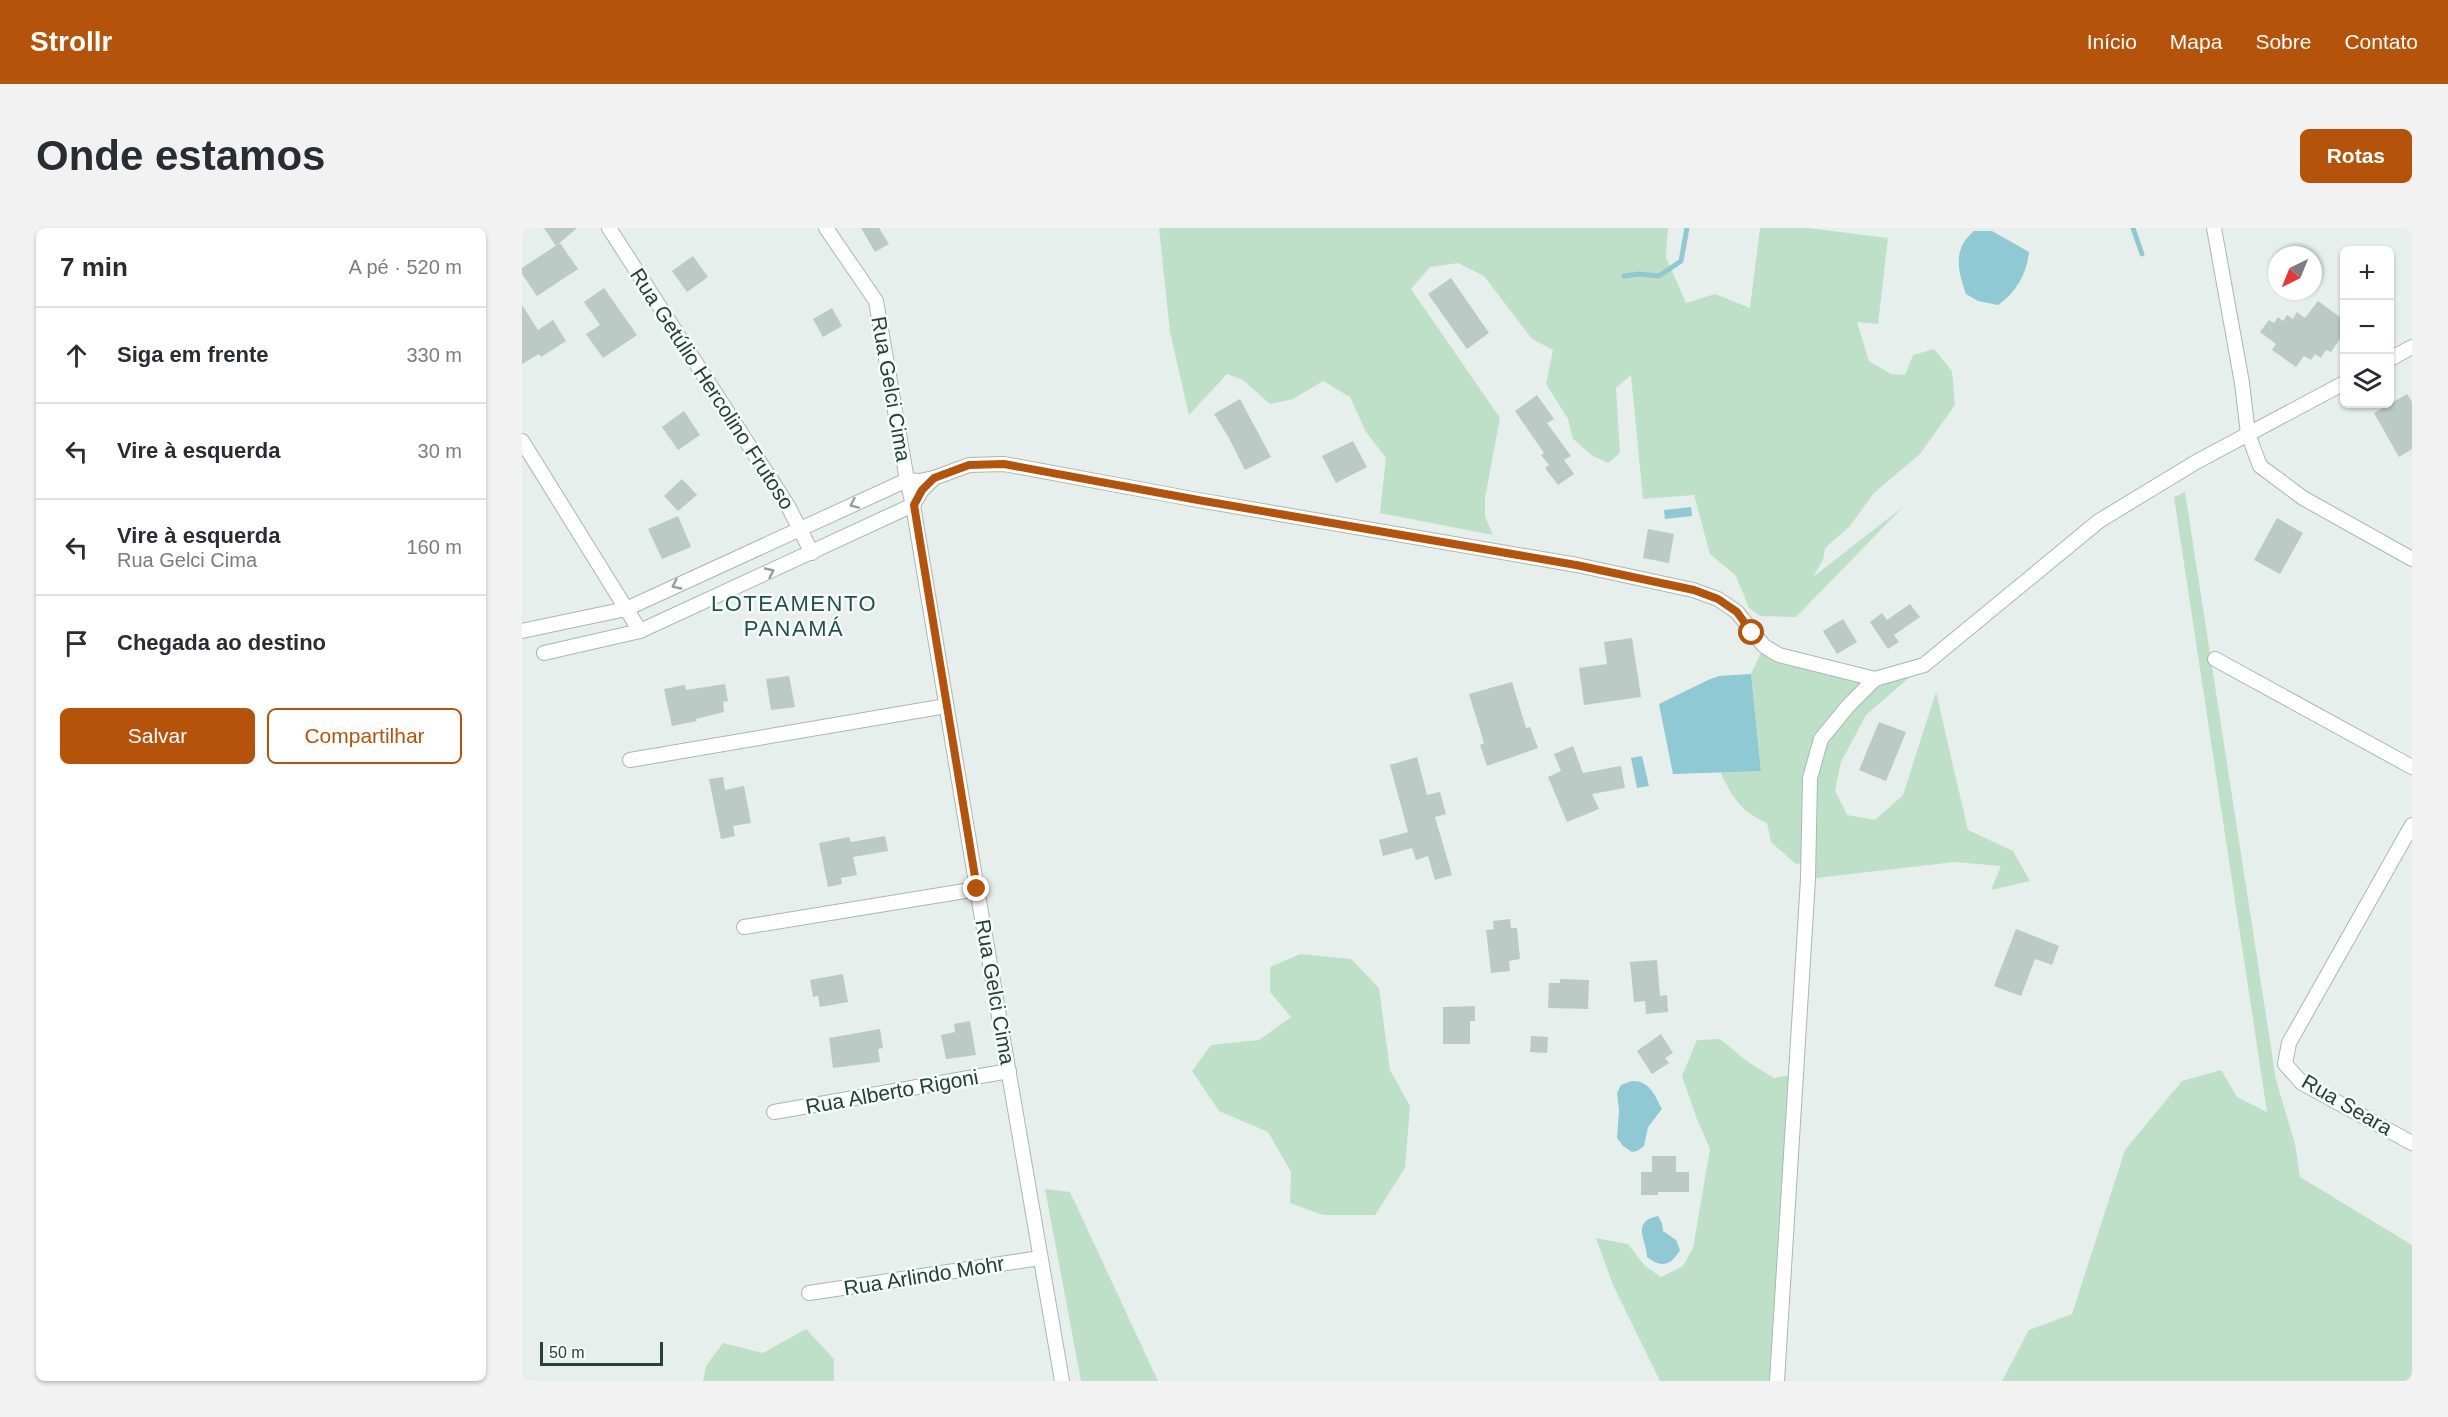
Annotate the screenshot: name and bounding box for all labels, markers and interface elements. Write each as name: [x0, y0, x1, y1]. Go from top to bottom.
text: Strollr: [30, 26, 112, 57]
text: Início: [2087, 30, 2137, 53]
text: Mapa: [2170, 30, 2222, 53]
text: Sobre: [2255, 30, 2311, 53]
text: Contato: [2344, 30, 2418, 53]
button: Rotas: [2300, 129, 2412, 183]
text: Onde estamos: [36, 132, 325, 179]
north arrow: [2268, 246, 2322, 300]
map controls: [2340, 246, 2394, 408]
button: +: [2340, 246, 2394, 300]
text: 7 min: [60, 252, 128, 282]
text: A pé · 520 m: [349, 256, 462, 278]
street label: Rua Getúlio Hercolino Frutoso: [626, 264, 799, 513]
button: −: [2340, 300, 2394, 354]
street label: Rua Gelci Cima: [867, 315, 916, 464]
icon: ahead: [60, 339, 93, 372]
text: Siga em frente: [117, 342, 269, 367]
text: 330 m: [406, 344, 462, 366]
button: layers: [2340, 354, 2394, 408]
icon: left: [60, 435, 93, 468]
text: Vire à esquerda: [117, 438, 280, 463]
text: 30 m: [418, 440, 462, 462]
one-way arrow: [849, 497, 860, 509]
text: Vire à esquerda: [117, 523, 280, 548]
icon: left: [60, 531, 93, 564]
text: 160 m: [406, 536, 462, 558]
text: Rua Gelci Cima: [117, 549, 257, 571]
one-way arrow: [763, 567, 774, 579]
one-way arrow: [672, 578, 683, 590]
district label: LOTEAMENTO PANAMÁ: [711, 591, 877, 641]
route start: [1738, 619, 1764, 645]
icon: arrive: [60, 627, 93, 660]
text: Chegada ao destino: [117, 630, 326, 655]
button: Salvar: [60, 708, 255, 764]
button: Compartilhar: [267, 708, 462, 764]
route end: [963, 875, 989, 901]
street label: Rua Gelci Cima: [971, 918, 1020, 1067]
street label: Rua Alberto Rigoni: [804, 1065, 980, 1118]
street label: Rua Seara: [2298, 1070, 2397, 1140]
street label: Rua Arlindo Mohr: [842, 1251, 1006, 1300]
scale bar: [540, 1339, 663, 1366]
text: 50 m: [549, 1344, 585, 1361]

